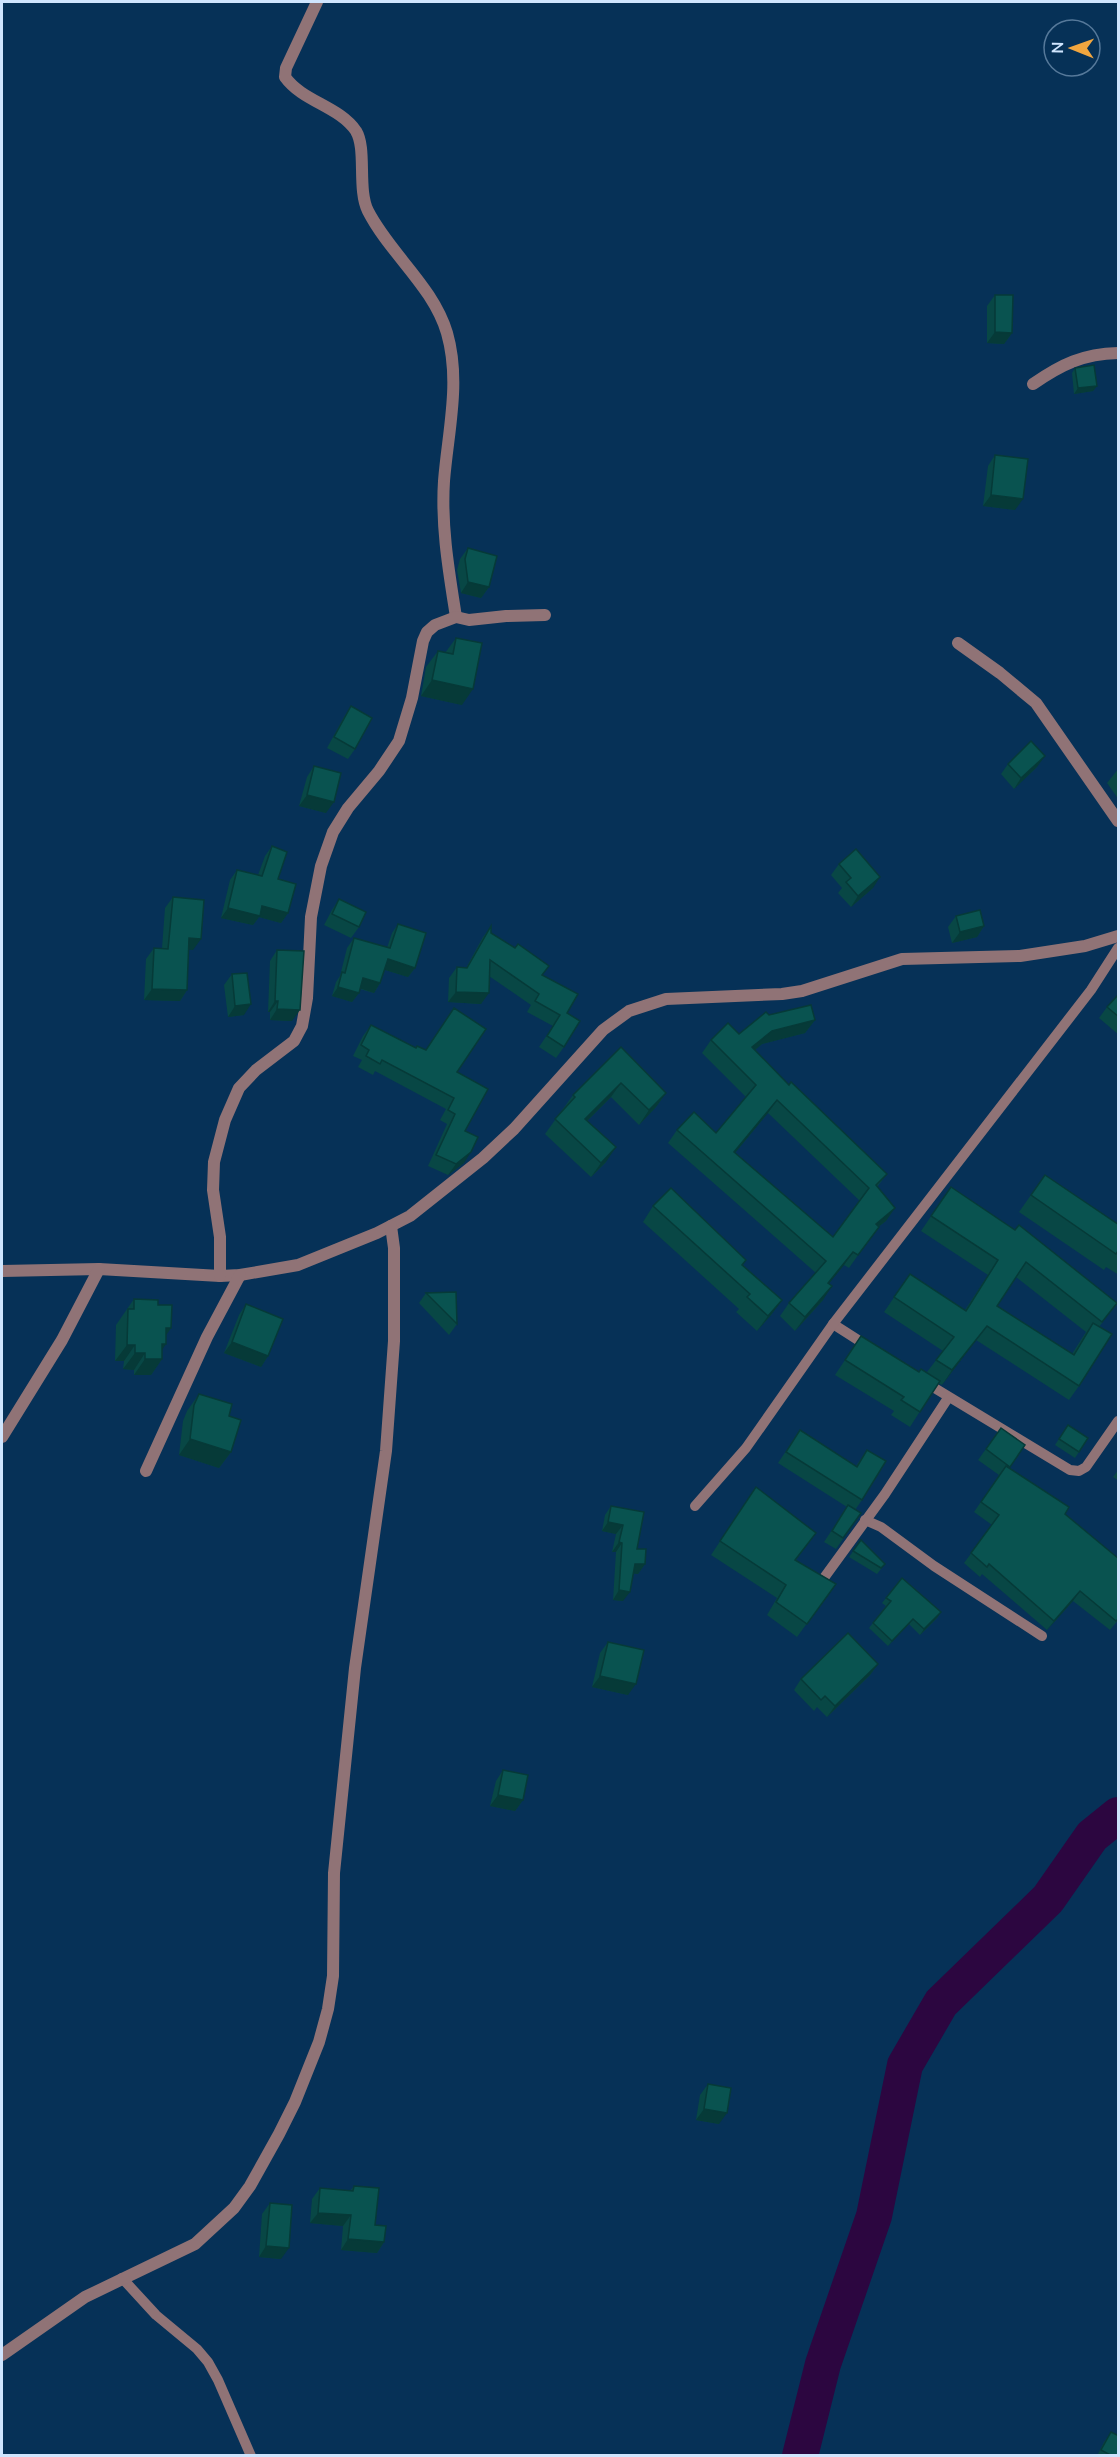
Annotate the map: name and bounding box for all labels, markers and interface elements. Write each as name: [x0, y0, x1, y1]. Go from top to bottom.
north arrow: [1042, 18, 1102, 78]
text: N: [1047, 42, 1069, 54]

